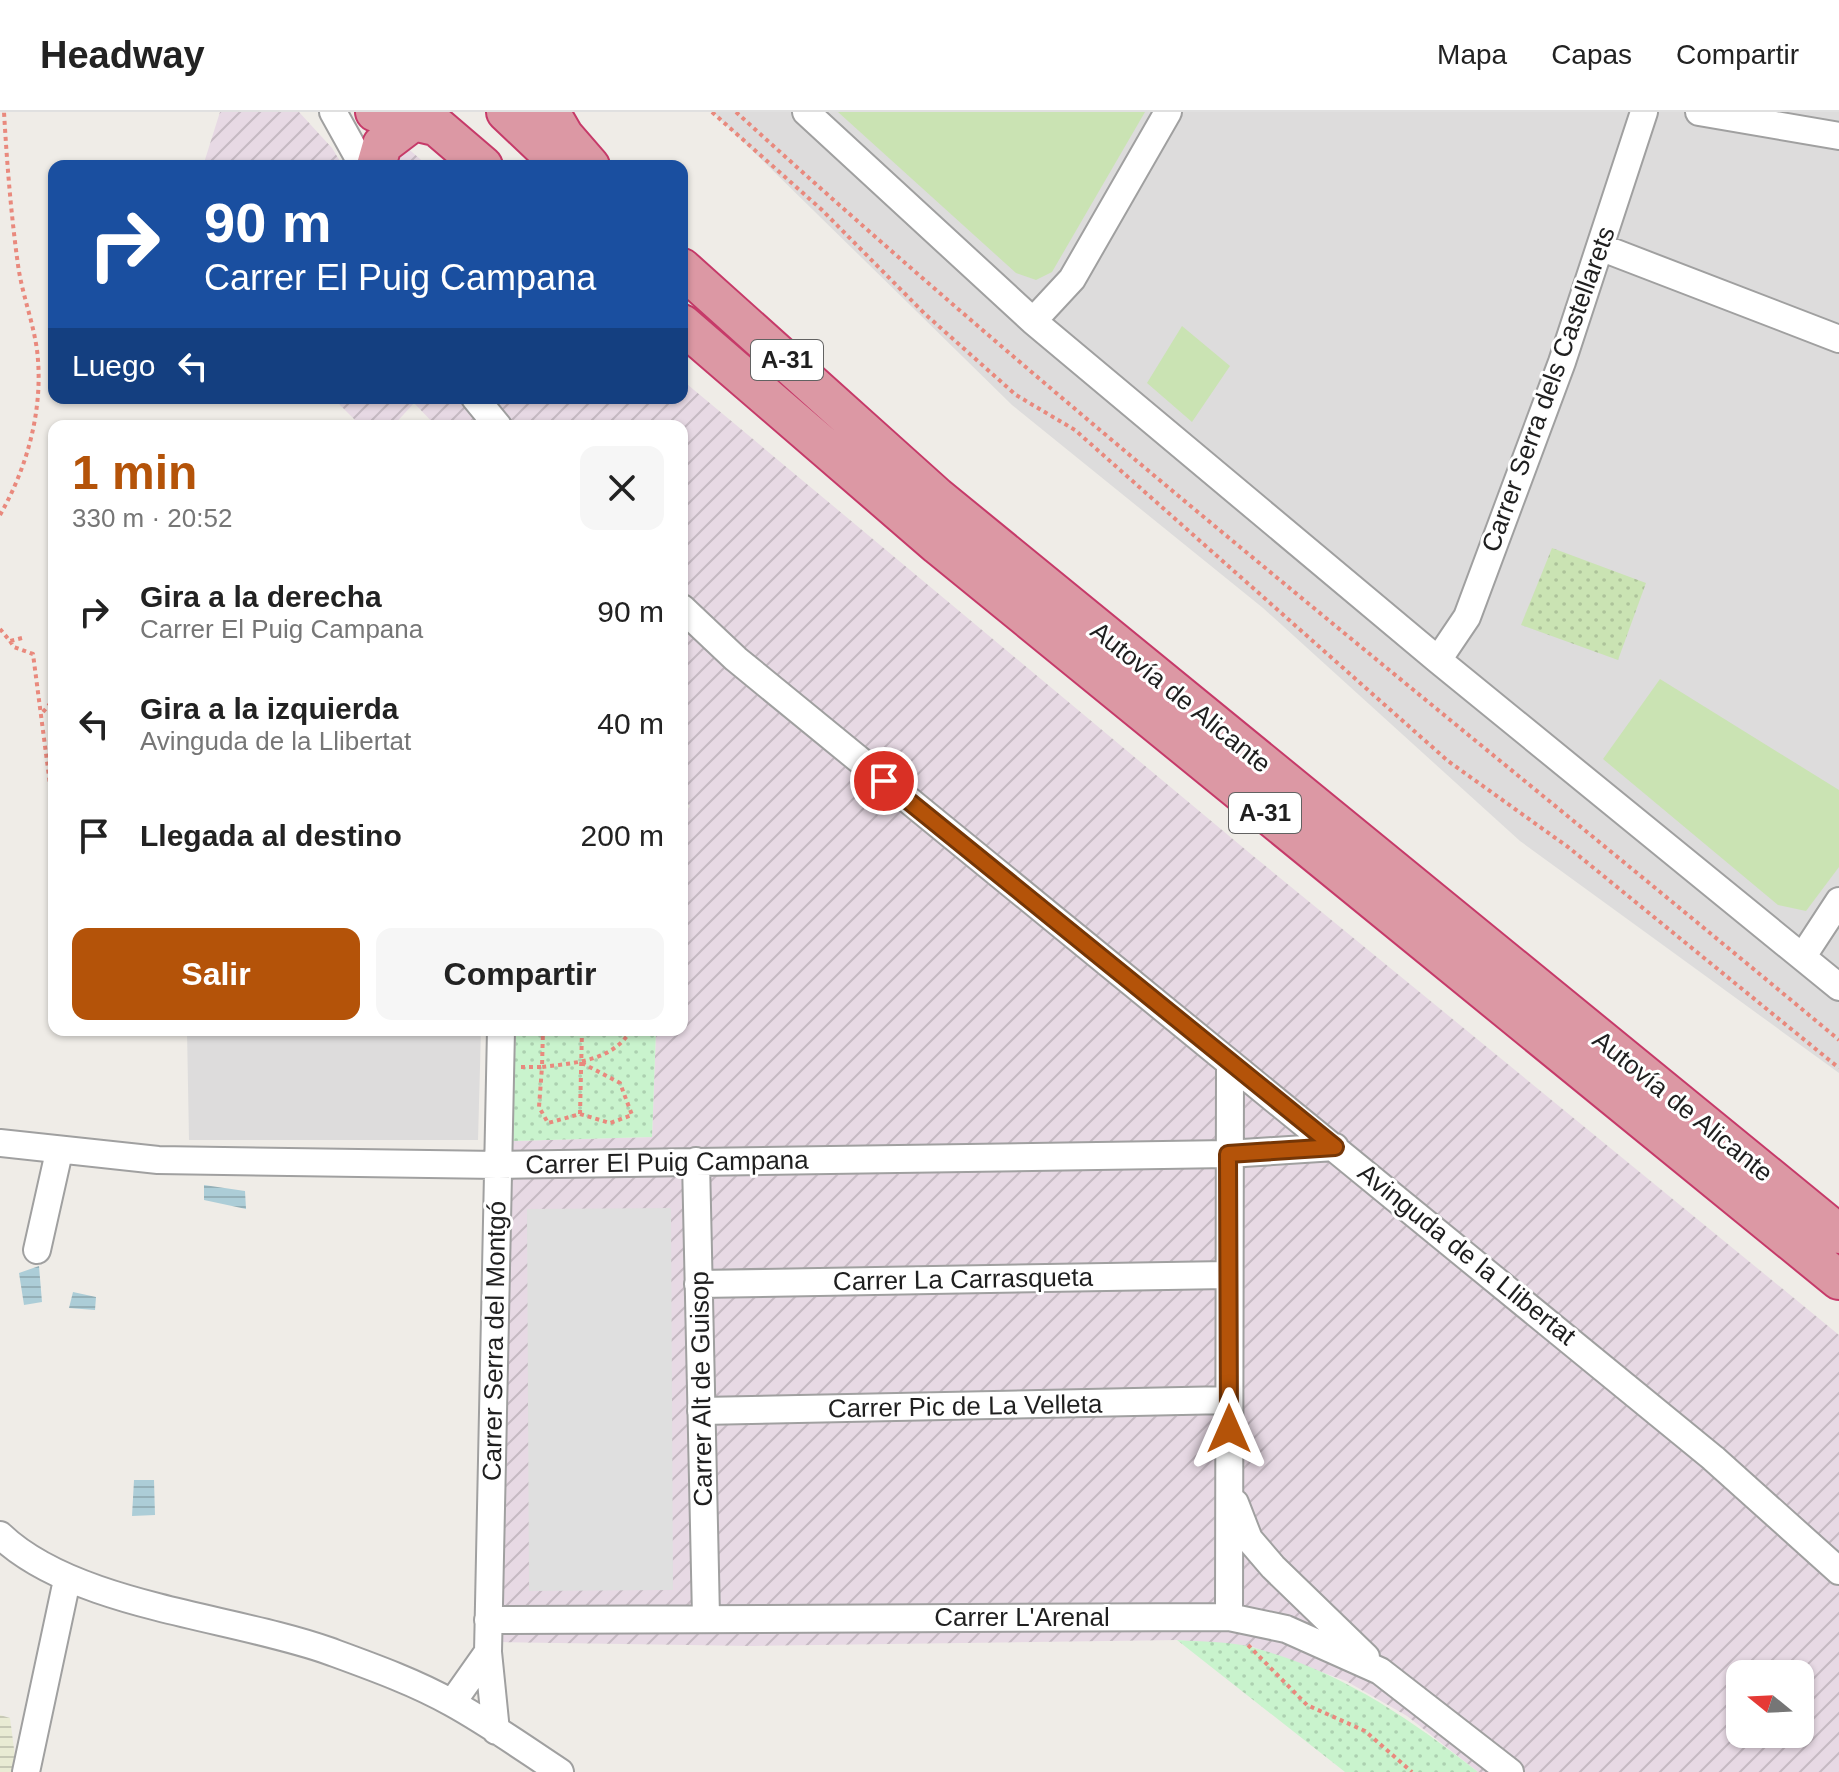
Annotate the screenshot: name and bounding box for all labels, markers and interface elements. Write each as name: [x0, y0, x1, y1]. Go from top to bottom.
text: Headway: [40, 34, 205, 76]
text: Mapa: [1437, 39, 1507, 70]
text: Capas: [1551, 39, 1632, 70]
text: Compartir: [1676, 39, 1799, 70]
text: 90 m: [204, 191, 332, 254]
icon: right: [72, 192, 176, 296]
street label: Carrer Serra dels Castellarets: [1475, 222, 1621, 556]
text: Carrer El Puig Campana: [204, 257, 596, 298]
road number: A-31: [751, 340, 823, 380]
icon: left: [171, 344, 215, 388]
text: Luego: [72, 349, 155, 382]
text: 1 min: [72, 446, 197, 499]
button: close: [580, 446, 664, 530]
text: 330 m · 20:52: [72, 503, 232, 533]
text: Gira a la derecha: [140, 580, 382, 613]
icon: right: [72, 590, 116, 634]
text: 90 m: [597, 595, 664, 628]
text: Carrer El Puig Campana: [140, 614, 423, 644]
street label: Autovía de Alicante: [1085, 615, 1277, 779]
text: Gira a la izquierda: [140, 692, 398, 725]
icon: left: [72, 702, 116, 746]
text: 40 m: [597, 707, 664, 740]
text: Avinguda de la Llibertat: [140, 726, 411, 756]
pin: [850, 747, 918, 815]
icon: arrive: [862, 759, 906, 803]
road number: A-31: [1229, 793, 1301, 833]
icon: arrive: [72, 814, 116, 858]
text: Llegada al destino: [140, 819, 402, 852]
text: 200 m: [581, 819, 664, 852]
button: Salir: [72, 928, 360, 1020]
button: Compartir: [376, 928, 664, 1020]
street label: Autovía de Alicante: [1587, 1024, 1779, 1188]
street label: Carrer El Puig Campana: [525, 1145, 809, 1179]
street label: Avinguda de la Llibertat: [1352, 1157, 1582, 1352]
street label: Carrer Serra del Montgó: [477, 1201, 511, 1481]
street label: Carrer La Carrasqueta: [833, 1262, 1094, 1296]
street label: Carrer Alt de Guisop: [684, 1271, 718, 1507]
position arrow: [1187, 1387, 1271, 1471]
street label: Carrer Pic de La Velleta: [827, 1389, 1103, 1423]
street label: Carrer L'Arenal: [934, 1602, 1110, 1632]
north arrow: [1726, 1660, 1814, 1748]
map controls: [1726, 1660, 1814, 1748]

